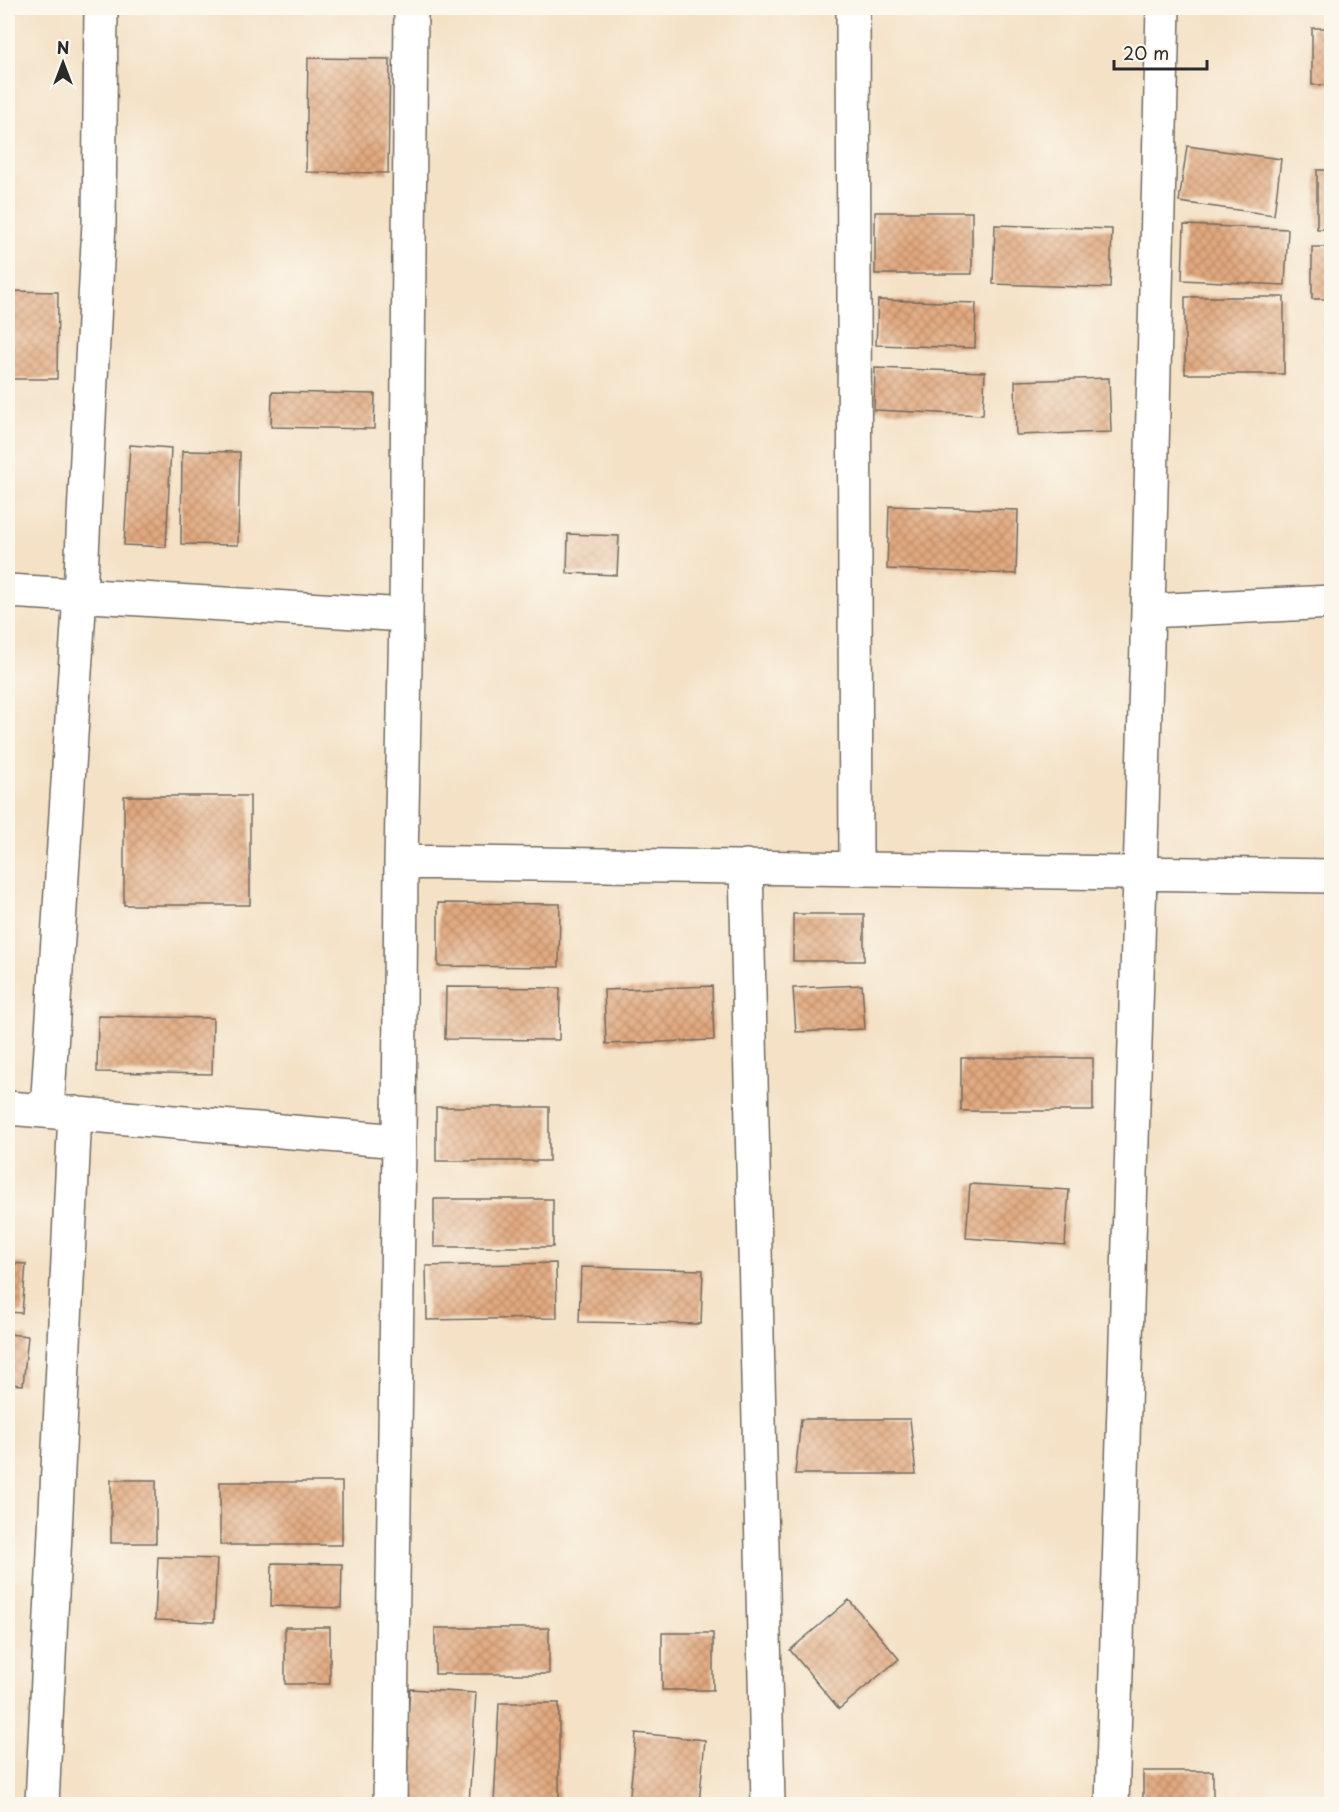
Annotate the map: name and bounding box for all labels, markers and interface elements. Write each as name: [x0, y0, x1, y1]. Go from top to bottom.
north arrow: [33, 33, 93, 93]
scale bar: [1114, 33, 1207, 71]
text: N: [57, 35, 69, 59]
text: 20 m: [1123, 39, 1169, 66]

